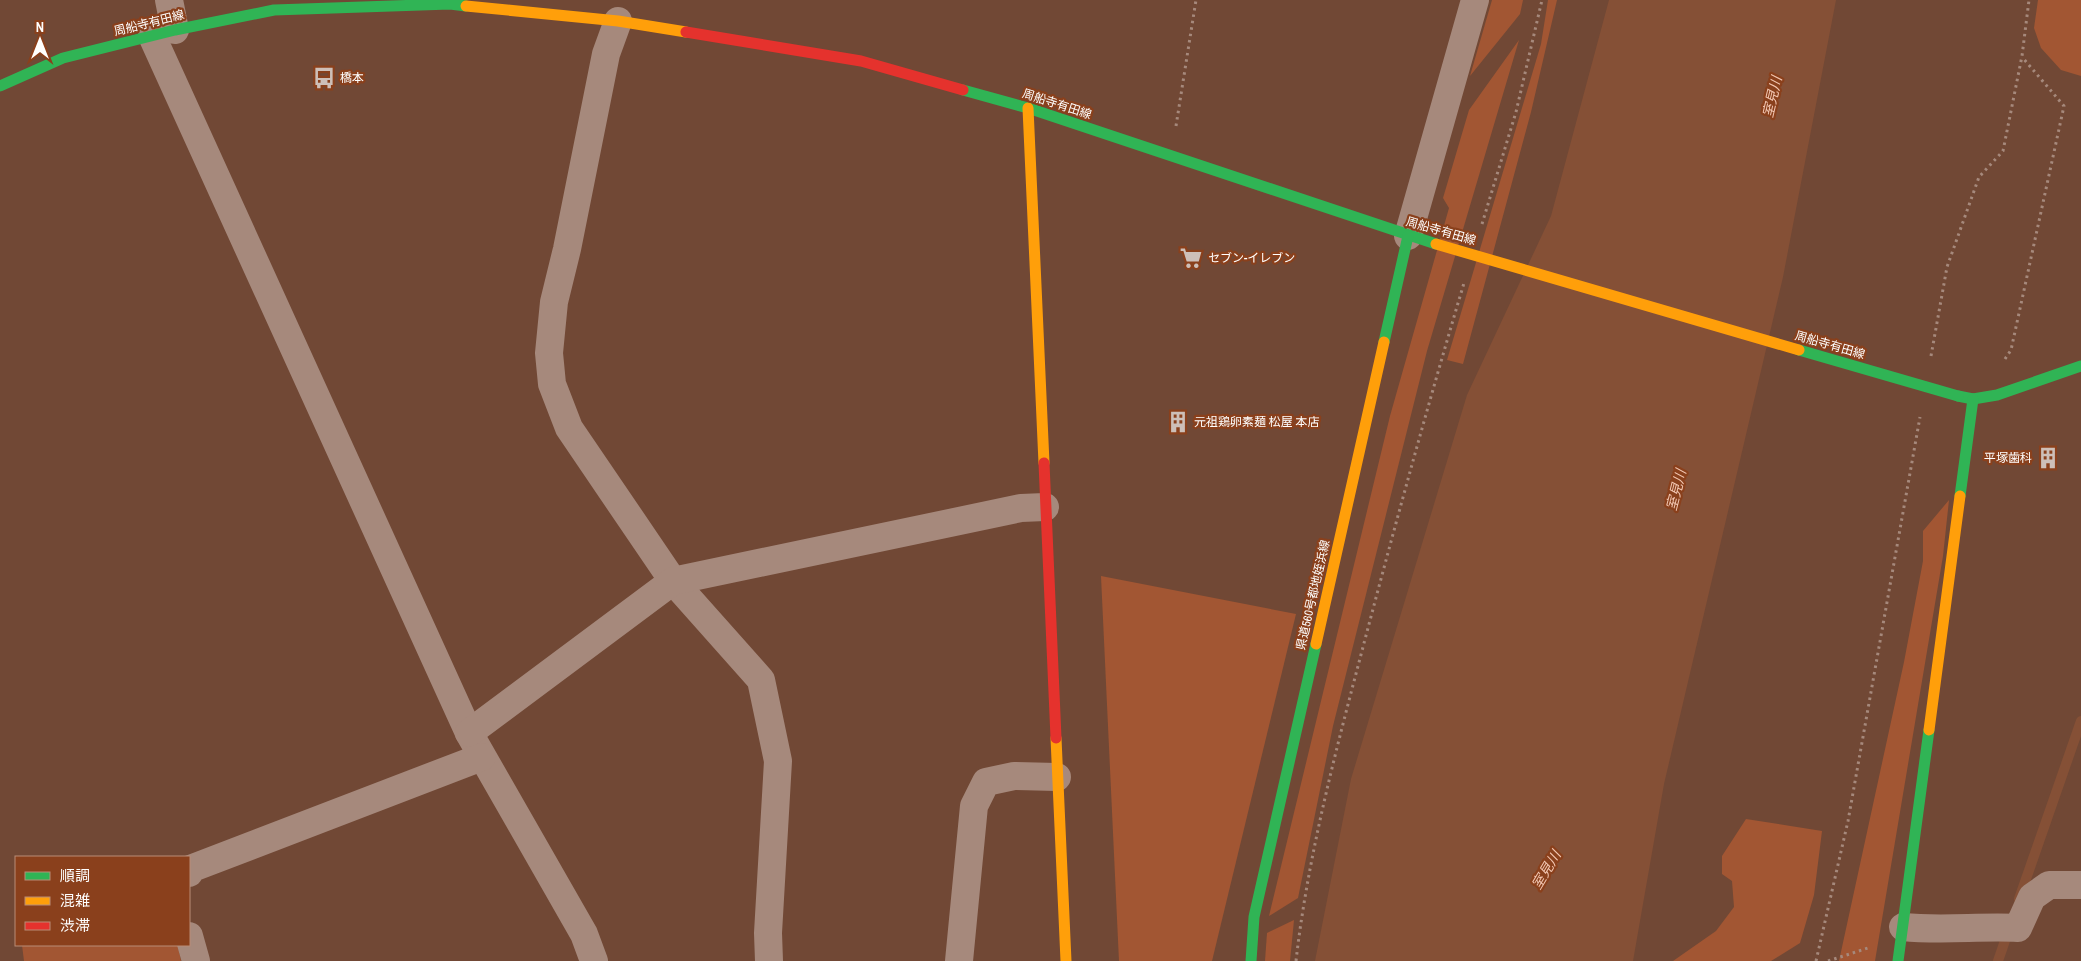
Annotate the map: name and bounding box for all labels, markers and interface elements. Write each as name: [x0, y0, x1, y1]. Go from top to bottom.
street label: 周船寺有田線: [112, 7, 186, 39]
north arrow: [15, 15, 65, 65]
text: N: [36, 18, 44, 36]
bus stop icon: 橋本: [311, 65, 337, 91]
place label: 橋本: [340, 70, 364, 86]
water label: 室見川: [1759, 73, 1786, 119]
street label: 周船寺有田線: [1020, 85, 1094, 123]
street label: 周船寺有田線: [1404, 213, 1478, 249]
supermarket icon: セブン-イレブン: [1178, 245, 1204, 271]
place label: セブン-イレブン: [1208, 250, 1295, 266]
street label: 周船寺有田線: [1793, 327, 1867, 363]
building icon: 元祖鶏卵素麺 松屋 本店: [1165, 409, 1191, 435]
place label: 元祖鶏卵素麺 松屋 本店: [1194, 414, 1319, 430]
building icon: 平塚歯科: [2035, 445, 2061, 471]
place label: 平塚歯科: [1984, 450, 2032, 466]
water label: 室見川: [1662, 466, 1690, 513]
street label: 県道560号都地姪浜線: [1293, 538, 1333, 652]
water label: 室見川: [1527, 846, 1566, 893]
legend: [15, 856, 190, 946]
text: 順調: [60, 865, 90, 886]
text: 混雑: [60, 890, 90, 911]
text: 渋滞: [60, 915, 90, 936]

